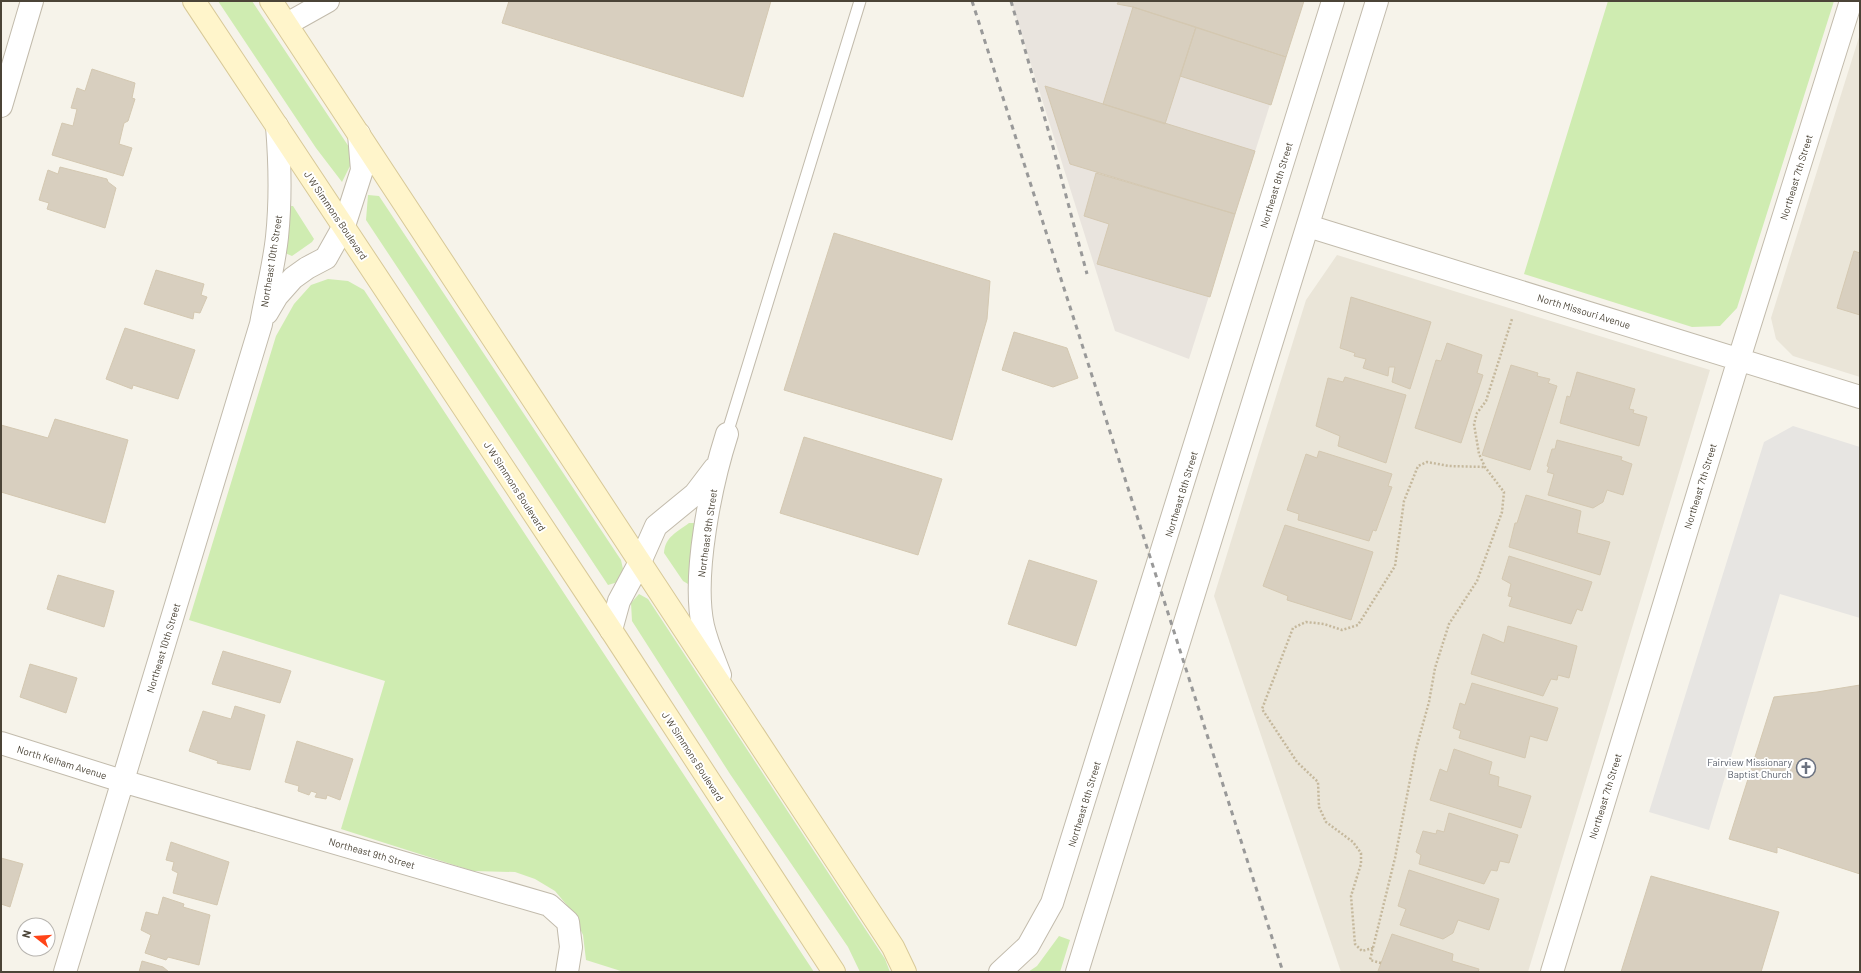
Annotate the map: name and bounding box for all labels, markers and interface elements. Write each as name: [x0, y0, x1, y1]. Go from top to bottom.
street label: Northeast 7th Street: [1777, 132, 1815, 221]
street label: Northeast 8th Street: [1257, 140, 1295, 229]
street label: J W Simmons Boulevard: [302, 168, 370, 262]
street label: Northeast 10th Street: [258, 214, 284, 308]
street label: North Missouri Avenue: [1536, 291, 1632, 331]
street label: J W Simmons Boulevard: [482, 439, 548, 533]
street label: Northeast 7th Street: [1681, 441, 1719, 530]
street label: Northeast 8th Street: [1162, 449, 1200, 538]
street label: Northeast 9th Street: [695, 488, 719, 578]
street label: Northeast 10th Street: [144, 601, 182, 694]
street label: J W Simmons Boulevard: [660, 709, 726, 803]
street label: North Kelham Avenue: [16, 743, 108, 781]
street label: Northeast 7th Street: [1586, 751, 1624, 840]
place label: Fairview Missionary Baptist Church: [1707, 756, 1792, 780]
church icon: Fairview Missionary Baptist Church: [1795, 757, 1817, 779]
street label: Northeast 8th Street: [1065, 759, 1103, 848]
street label: Northeast 9th Street: [327, 835, 417, 871]
north arrow: [16, 917, 56, 957]
text: N: [19, 929, 33, 939]

